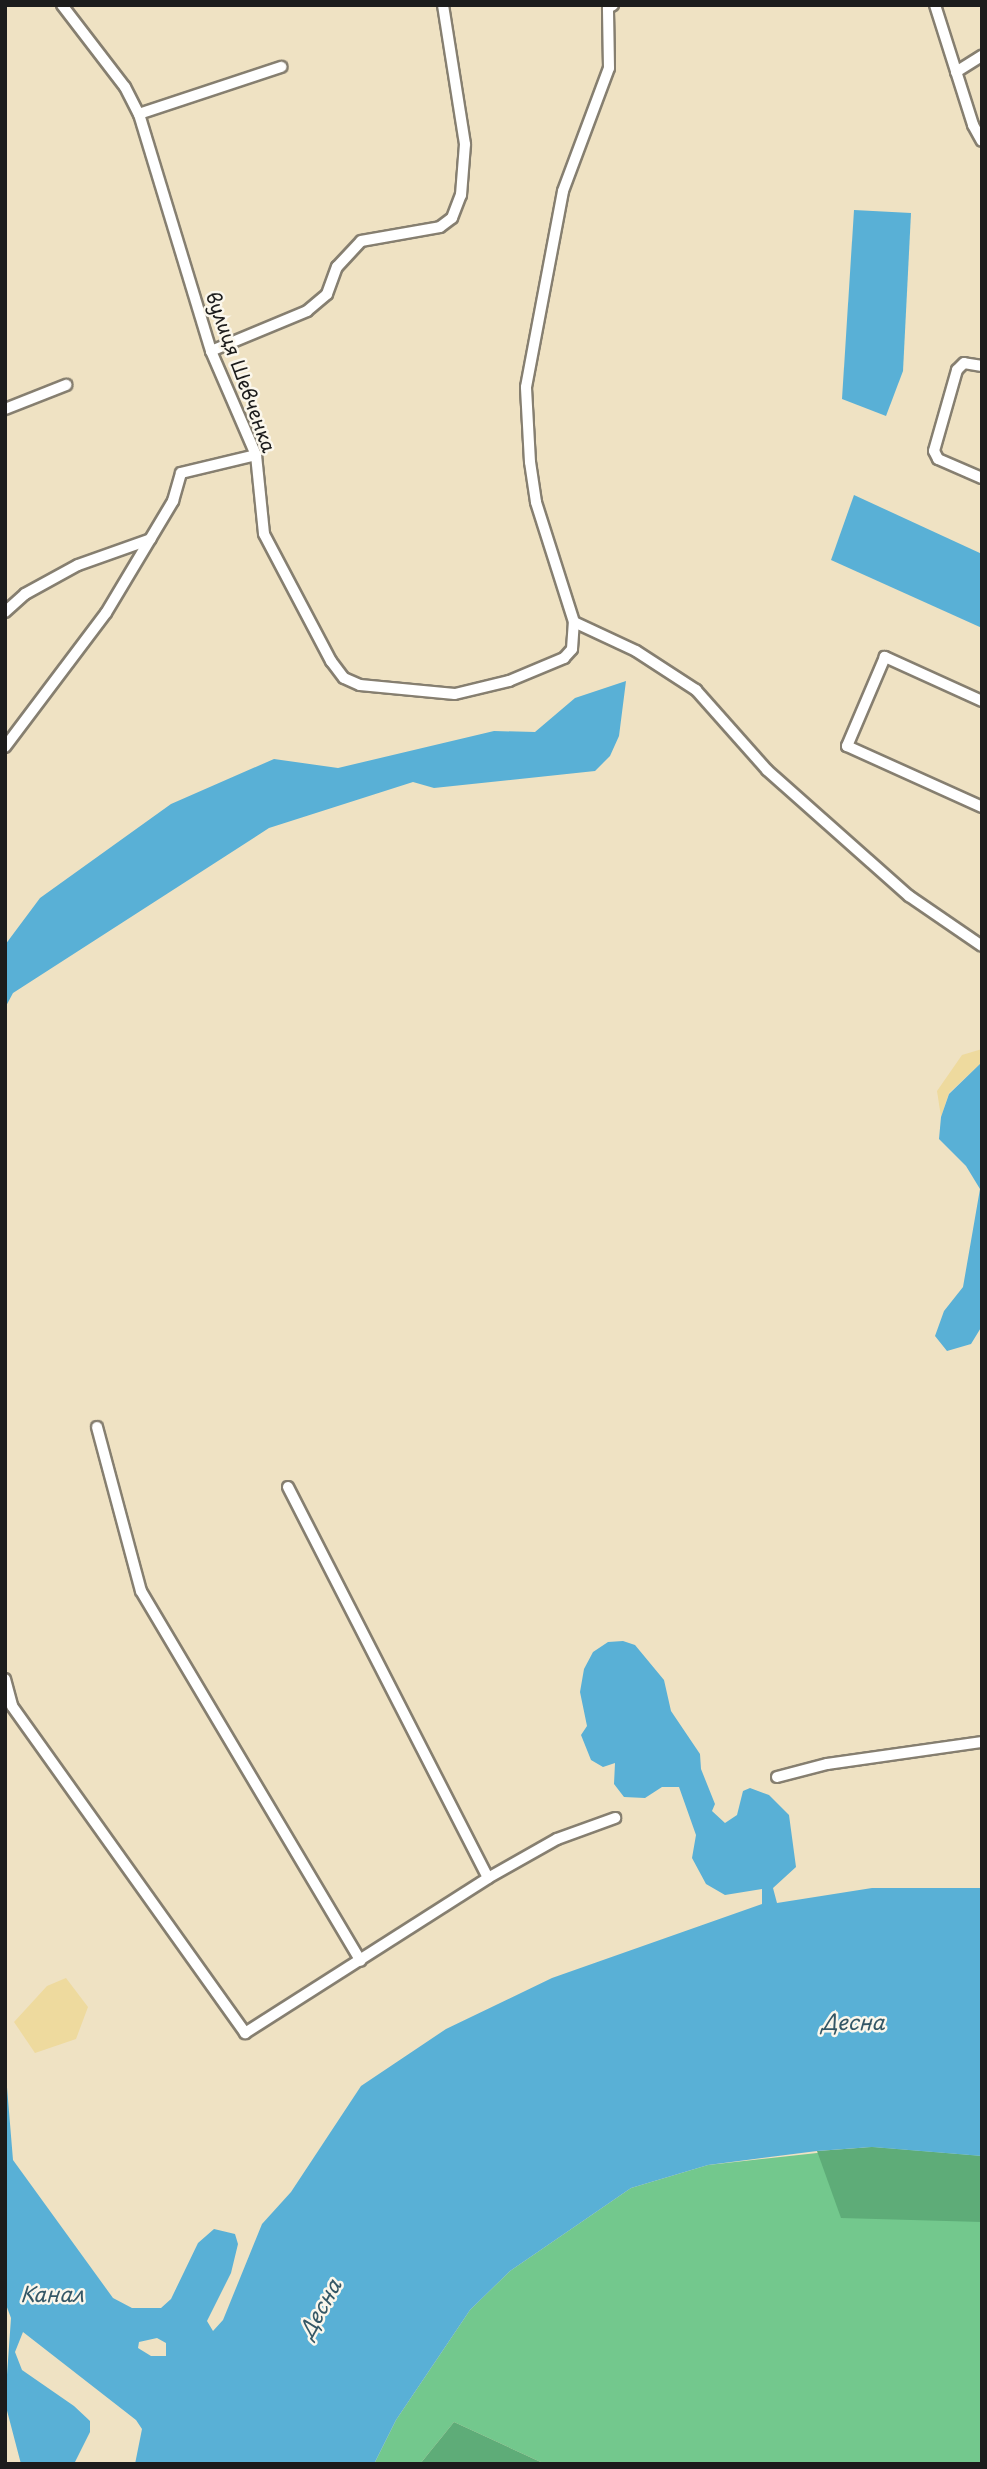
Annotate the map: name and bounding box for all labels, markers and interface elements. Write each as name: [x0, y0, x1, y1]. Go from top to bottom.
street label: вулиця Шевченка: [201, 288, 281, 456]
water label: Десна: [821, 2008, 885, 2034]
water label: Десна: [293, 2274, 345, 2342]
water label: Канал: [20, 2280, 84, 2306]

